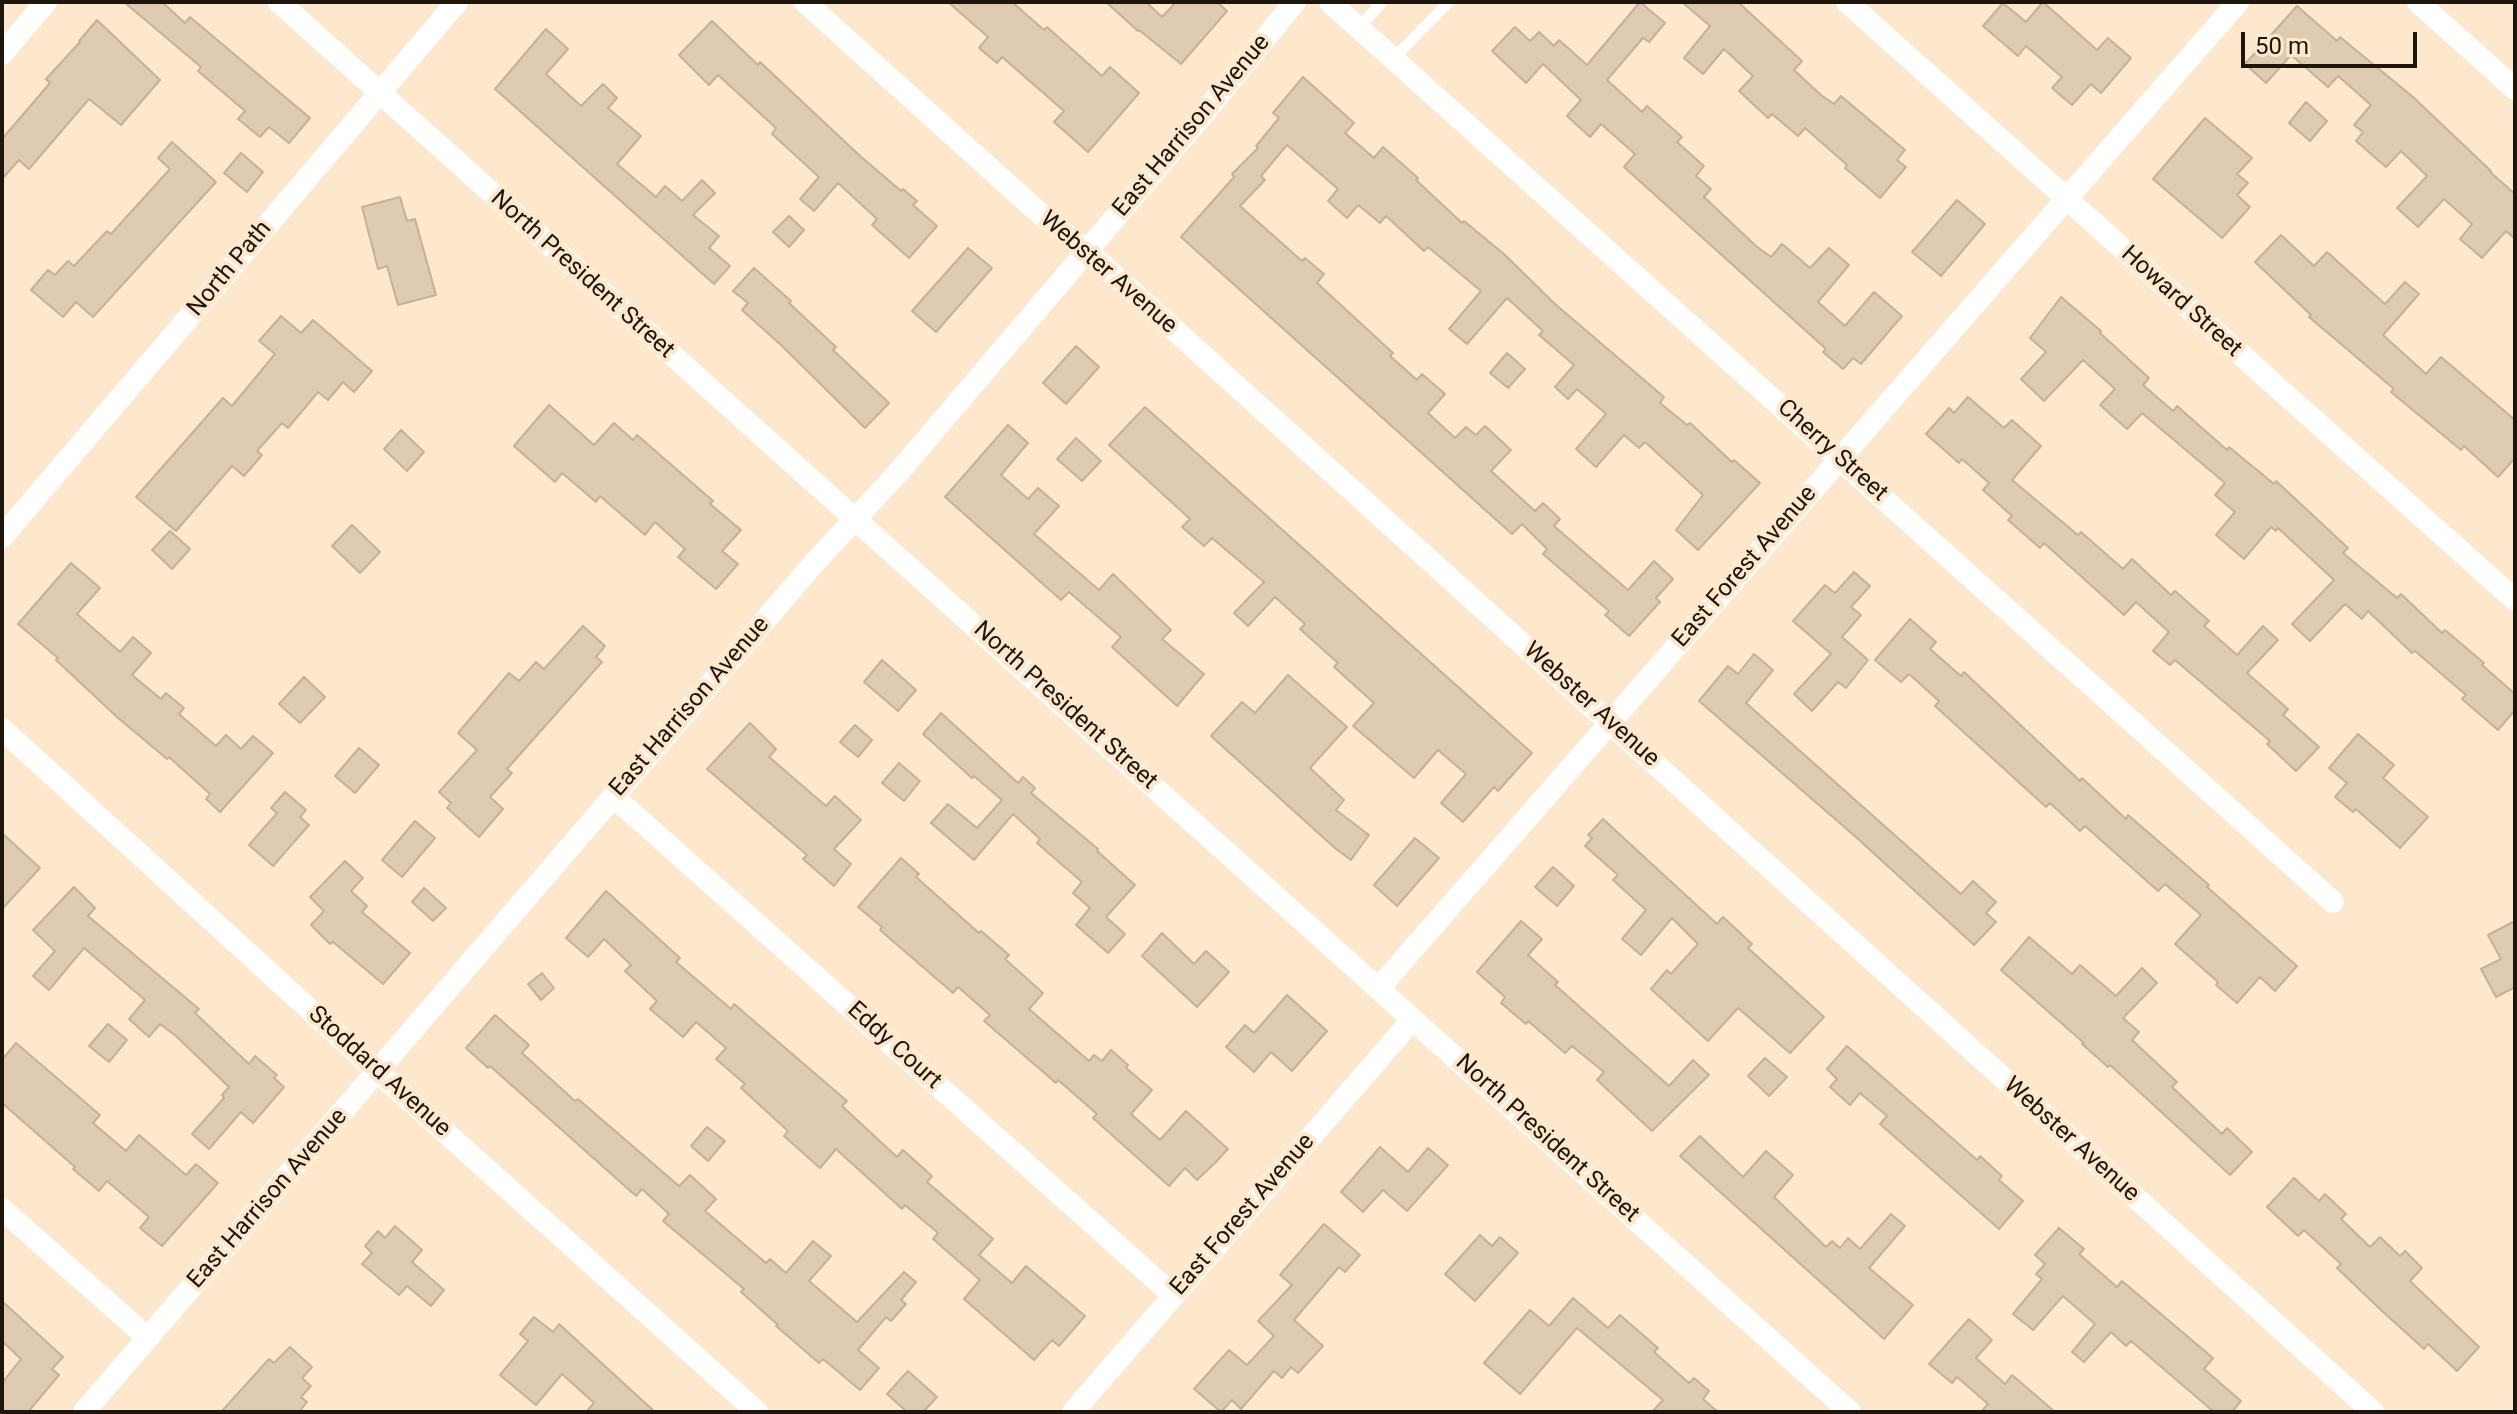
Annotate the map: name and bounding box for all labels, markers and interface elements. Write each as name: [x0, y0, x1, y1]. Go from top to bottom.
scale bar: [2245, 16, 2421, 66]
street label: East Harrison Avenue: [1107, 29, 1277, 223]
text: 50 m: [2255, 32, 2309, 60]
street label: North President Street: [484, 185, 680, 365]
street label: Webster Avenue: [1033, 205, 1183, 341]
street label: North Path: [182, 215, 278, 323]
street label: Howard Street: [2115, 240, 2247, 364]
street label: Cherry Street: [1771, 394, 1893, 508]
street label: East Forest Avenue: [1667, 480, 1823, 654]
street label: East Harrison Avenue: [604, 611, 776, 803]
street label: North President Street: [967, 616, 1163, 796]
street label: Webster Avenue: [1517, 637, 1665, 773]
street label: Eddy Court: [841, 996, 947, 1096]
street label: Stoddard Avenue: [302, 1001, 456, 1143]
street label: North President Street: [1449, 1049, 1645, 1229]
street label: Webster Avenue: [1997, 1072, 2145, 1208]
street label: East Harrison Avenue: [182, 1103, 354, 1295]
street label: East Forest Avenue: [1165, 1128, 1321, 1302]

